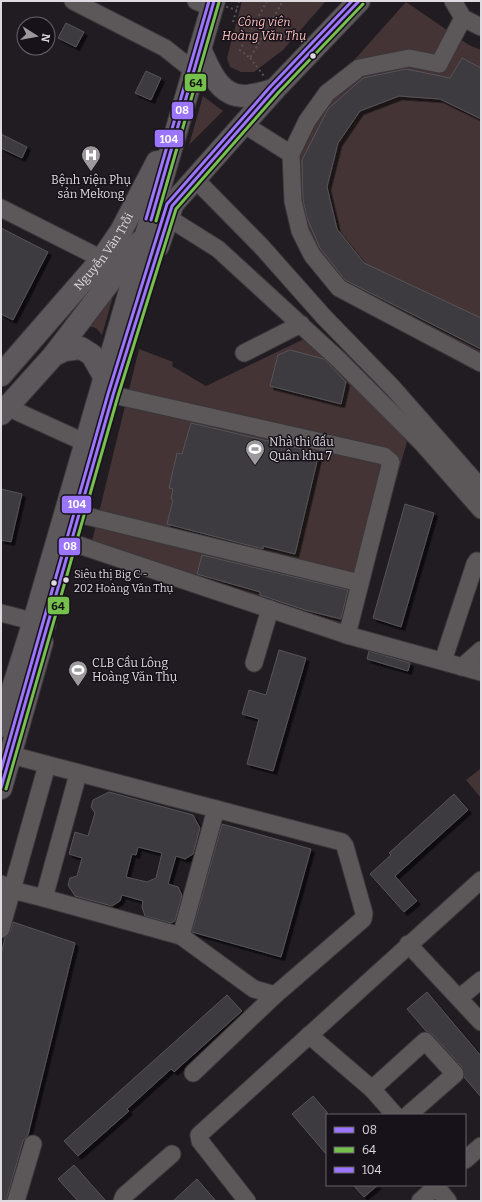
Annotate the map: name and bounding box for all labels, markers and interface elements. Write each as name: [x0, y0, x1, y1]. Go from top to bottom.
park label: Công viên Hoàng Văn Thụ: [222, 15, 306, 43]
north arrow: [16, 16, 56, 56]
text: N: [38, 32, 53, 44]
unlabelled marker: [308, 51, 318, 61]
line badge: 64: [184, 73, 207, 92]
text: 64: [189, 77, 203, 90]
line badge: 08: [171, 101, 194, 120]
text: 08: [175, 104, 189, 117]
line badge: 104: [154, 129, 184, 148]
text: 104: [160, 133, 179, 146]
hospital icon: Bệnh viện Phụ sản Mekong: [80, 144, 102, 172]
place label: Bệnh viện Phụ sản Mekong: [51, 173, 132, 201]
street label: Nguyễn Văn Trỗi: [71, 210, 136, 293]
place label: Nhà thi đấu Quân khu 7: [269, 434, 334, 463]
sports icon: Nhà thi đấu Quân khu 7: [244, 438, 266, 466]
line badge: 104: [61, 495, 92, 514]
text: 104: [68, 498, 87, 511]
line badge: 08: [58, 537, 81, 556]
text: 08: [63, 540, 77, 553]
place label: Siêu thị Big C - 202 Hoàng Văn Thụ: [74, 568, 173, 595]
marker: Siêu thị Big C - 202 Hoàng Văn Thụ: [61, 575, 71, 585]
unlabelled marker: [49, 578, 59, 588]
line badge: 64: [47, 596, 70, 615]
text: 64: [51, 600, 65, 613]
place label: CLB Cầu Lông Hoàng Văn Thụ: [92, 655, 178, 684]
sports icon: CLB Cầu Lông Hoàng Văn Thụ: [67, 659, 89, 687]
legend: [326, 1114, 466, 1186]
text: 08: [362, 1123, 377, 1137]
text: 64: [362, 1143, 376, 1157]
text: 104: [362, 1163, 382, 1177]

